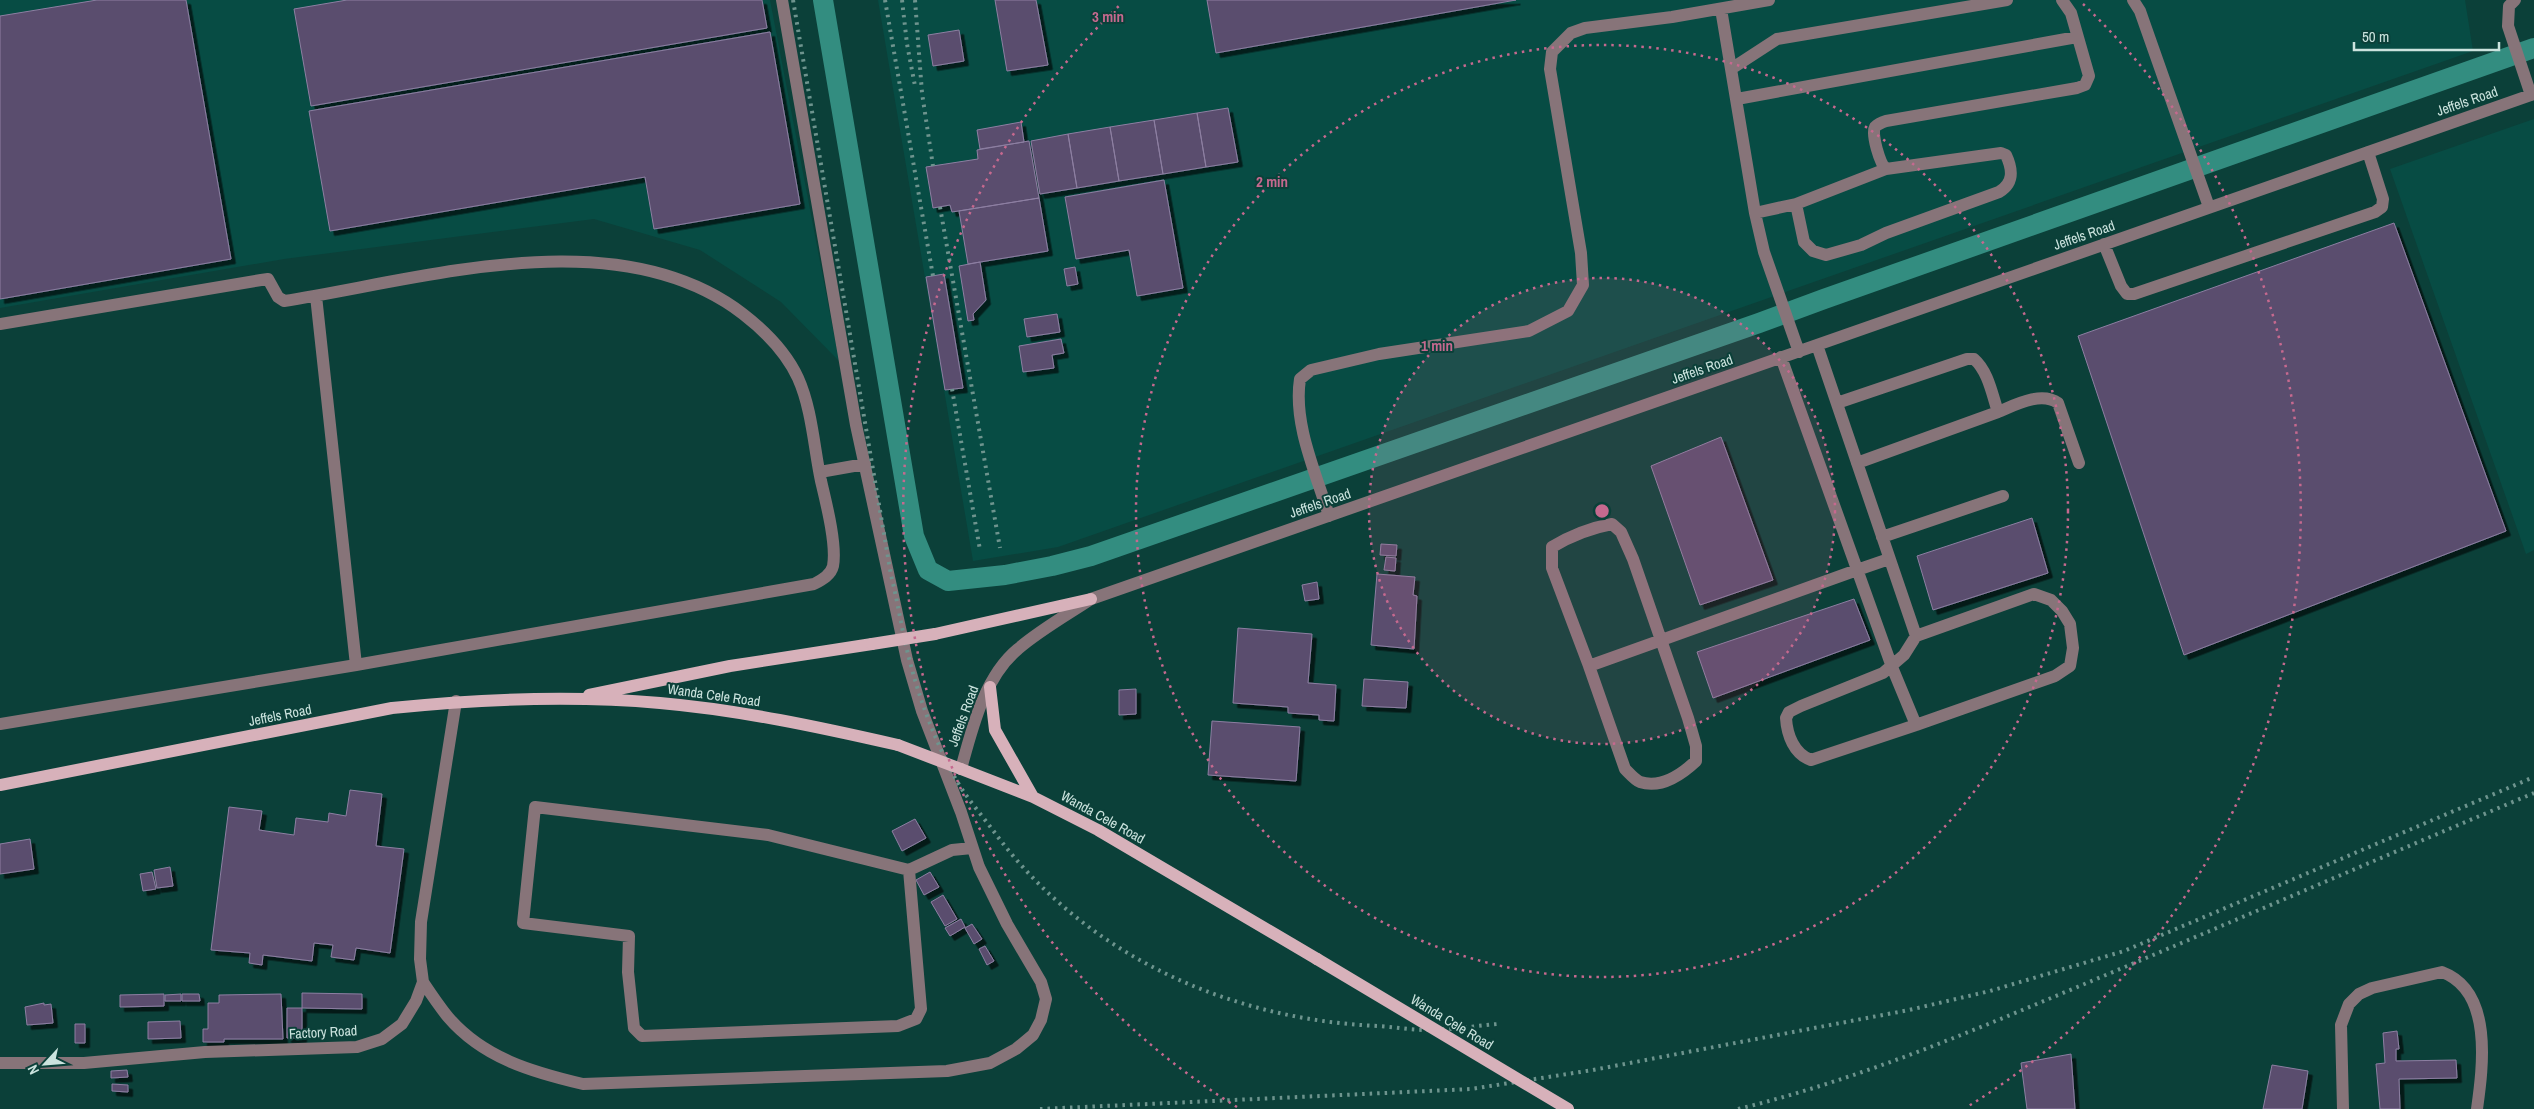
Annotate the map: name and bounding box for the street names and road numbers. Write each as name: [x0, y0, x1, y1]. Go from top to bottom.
street label: Jeffels Road: [2434, 82, 2500, 120]
street label: Jeffels Road: [2051, 216, 2117, 254]
street label: Jeffels Road: [1669, 350, 1735, 388]
street label: Jeffels Road: [1287, 484, 1353, 522]
street label: Wanda Cele Road: [667, 680, 761, 710]
street label: Jeffels Road: [944, 683, 982, 749]
street label: Jeffels Road: [247, 700, 313, 730]
street label: Wanda Cele Road: [1058, 786, 1148, 848]
street label: Wanda Cele Road: [1407, 990, 1497, 1054]
street label: Factory Road: [288, 1021, 358, 1043]

